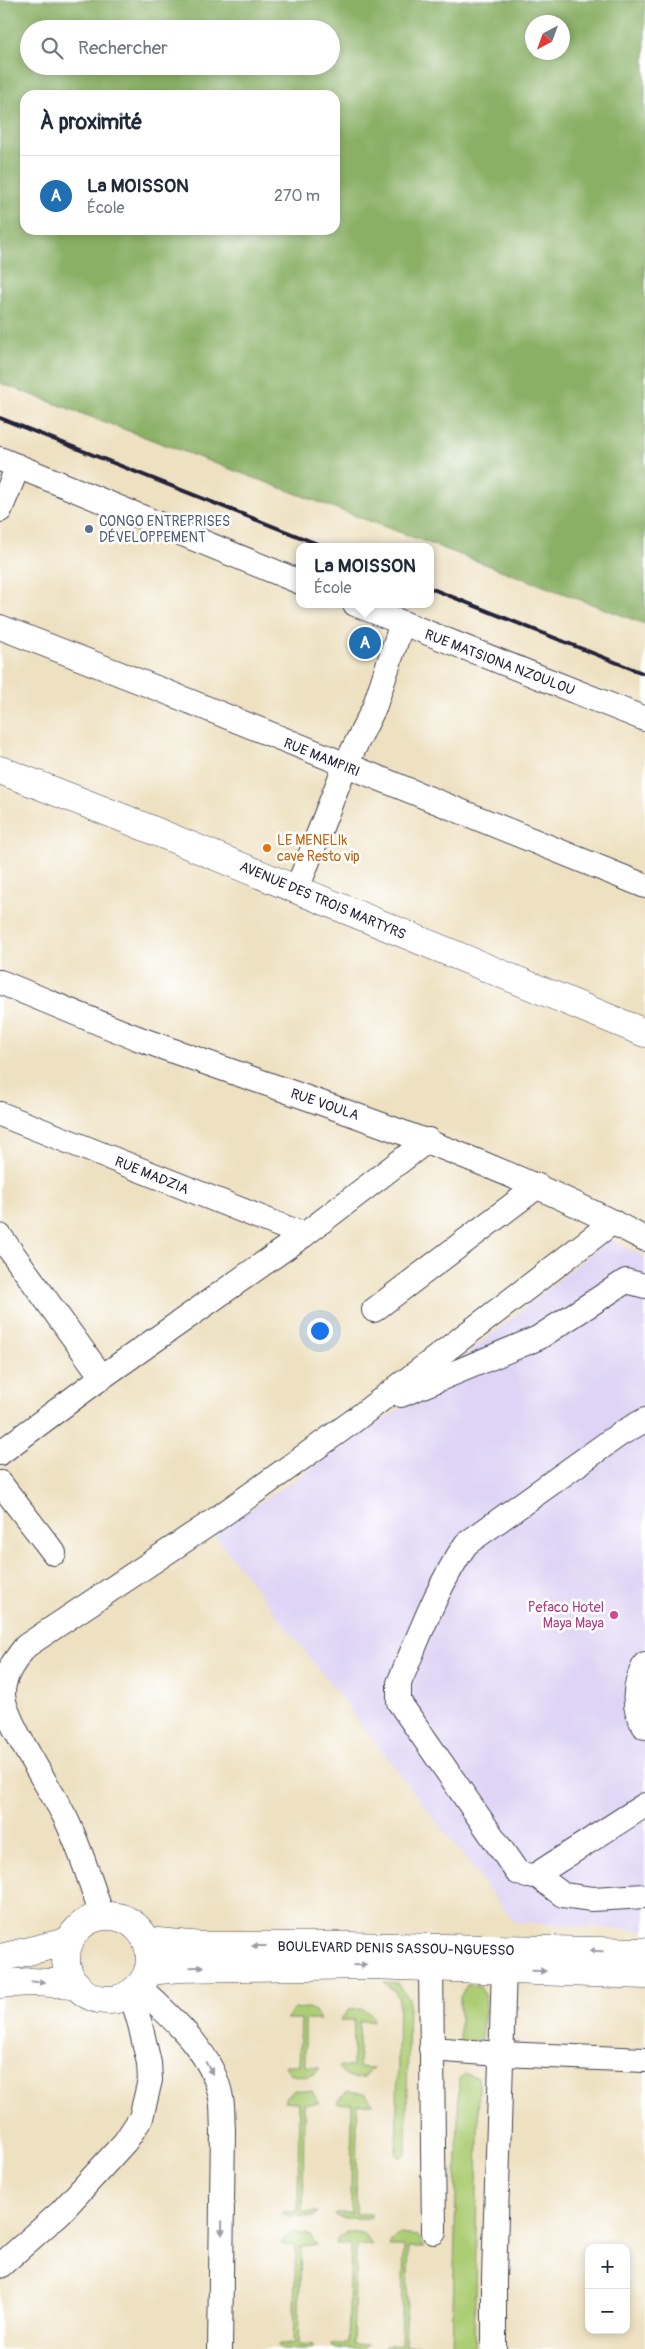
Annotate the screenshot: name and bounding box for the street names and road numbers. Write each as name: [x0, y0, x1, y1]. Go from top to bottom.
street label: RUE MATSIONA NZOULOU: [422, 626, 577, 699]
street label: RUE MAMPIRI: [281, 734, 362, 780]
street label: AVENUE DES TROIS MARTYRS: [237, 858, 408, 943]
street label: RUE VOULA: [288, 1085, 361, 1124]
street label: RUE MADZIA: [112, 1153, 191, 1198]
street label: BOULEVARD DENIS SASSOU-NGUESSO: [277, 1938, 515, 1959]

